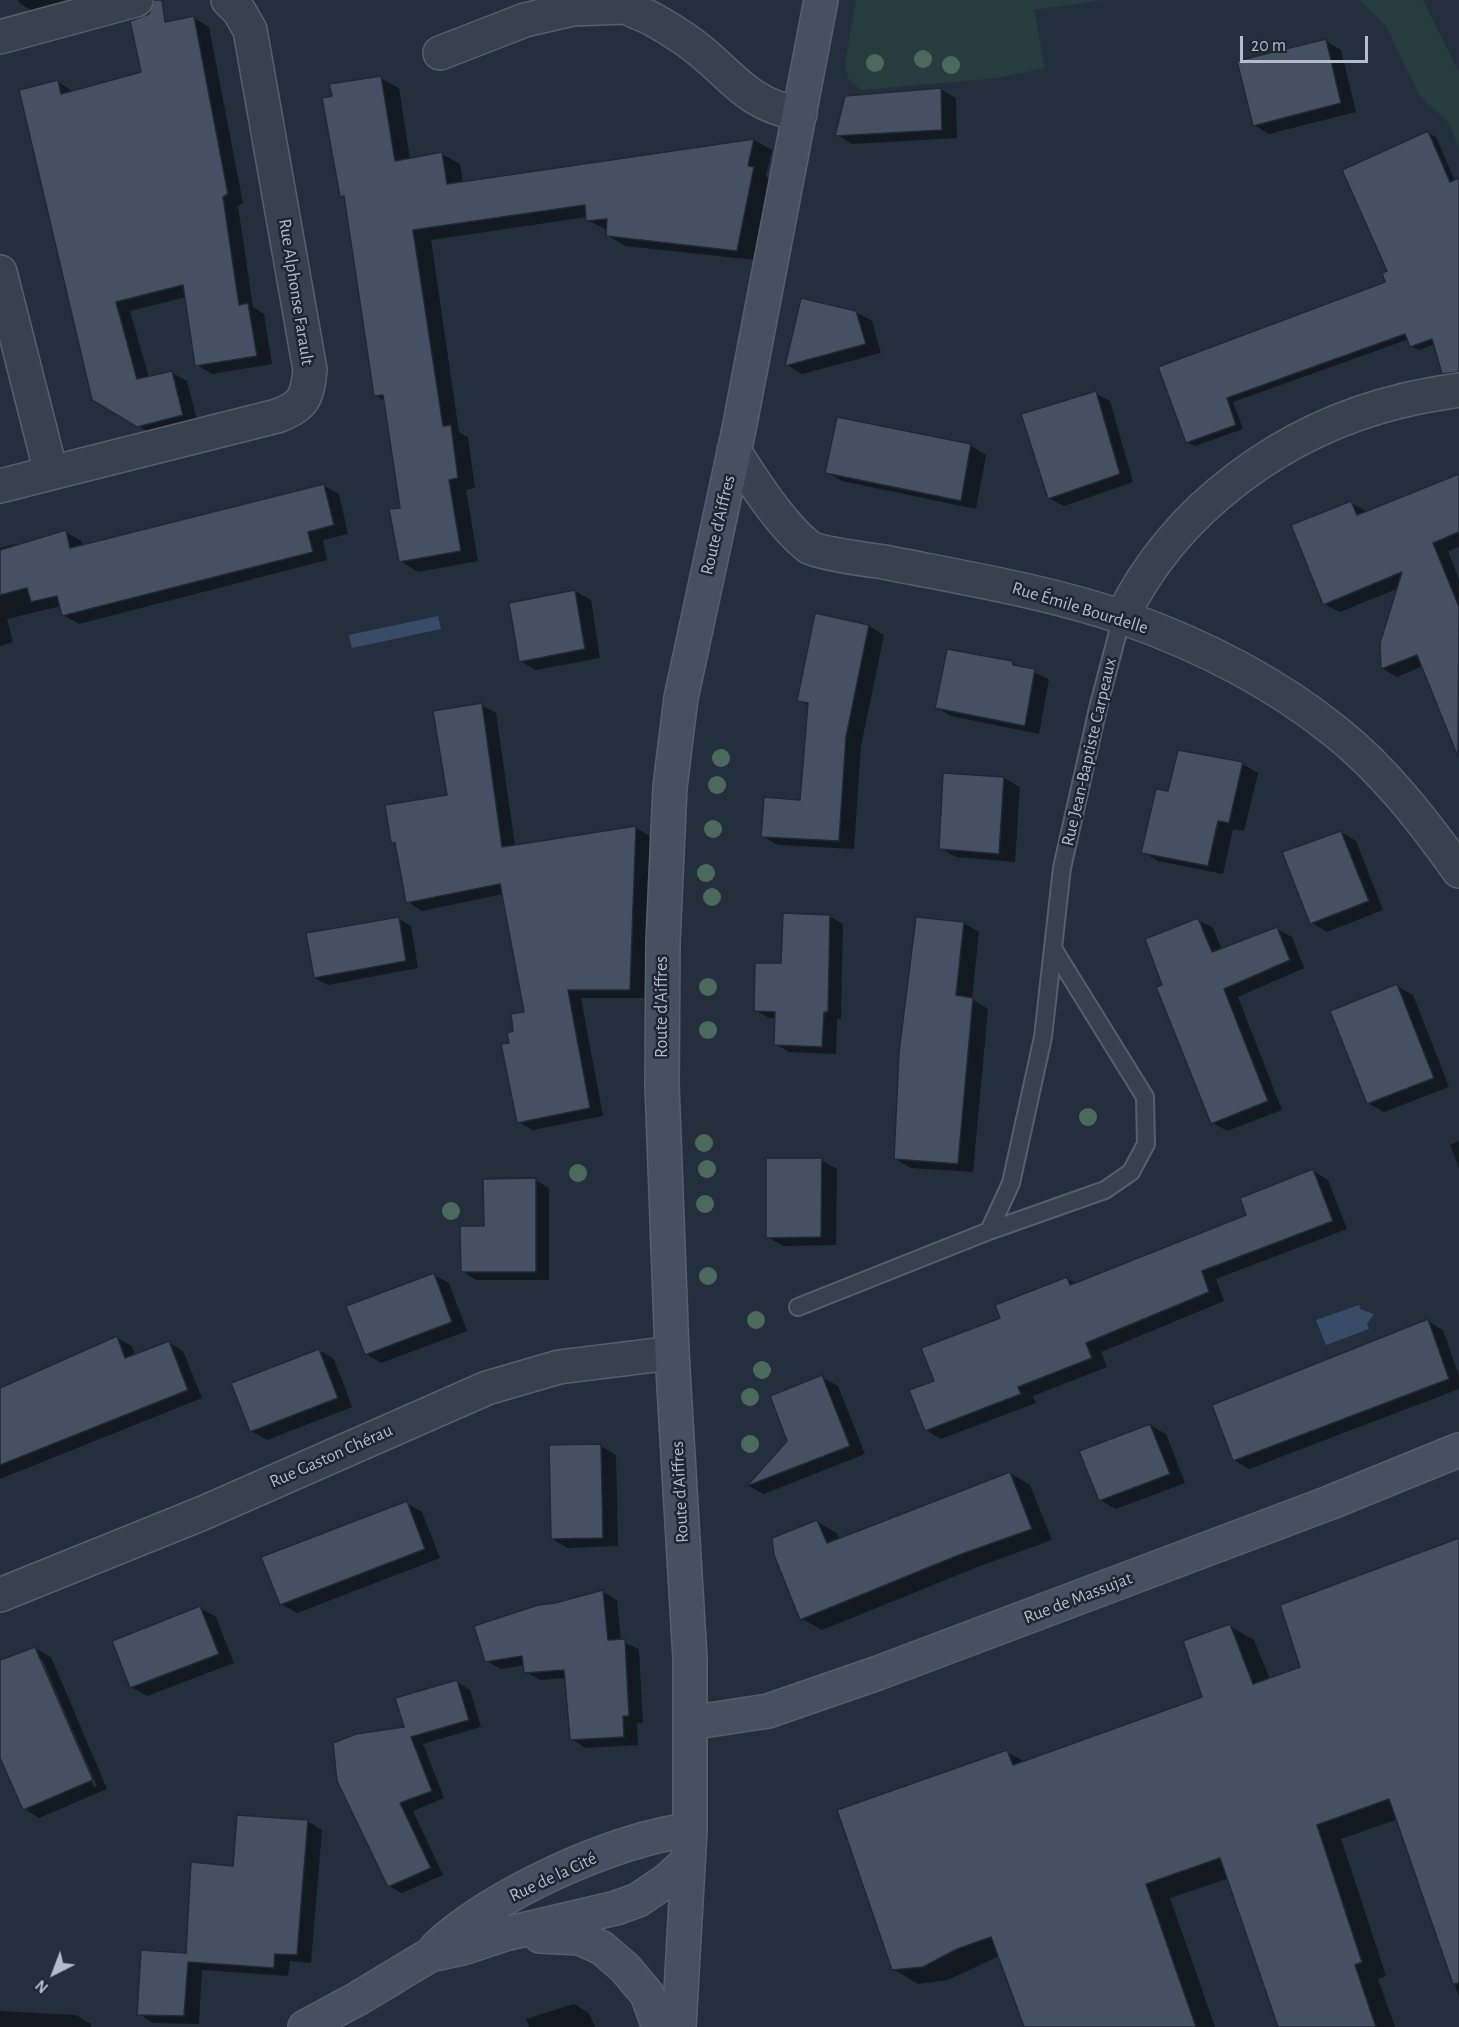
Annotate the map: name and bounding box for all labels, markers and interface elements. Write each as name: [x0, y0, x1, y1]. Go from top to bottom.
scale bar: [1243, 24, 1370, 62]
text: 20 m: [1251, 37, 1286, 55]
street label: Rue Alphonse Farault: [274, 217, 318, 367]
street label: Route d'Aiffres: [696, 473, 740, 577]
street label: Rue Émile Bourdelle: [1009, 577, 1151, 639]
street label: Rue Jean-Baptiste Carpeaux: [1057, 656, 1121, 848]
street label: Route d'Aiffres: [651, 956, 673, 1058]
street label: Rue Gaston Chérau: [266, 1419, 396, 1493]
street label: Route d'Aiffres: [667, 1441, 693, 1543]
street label: Rue de Massujat: [1021, 1567, 1135, 1629]
street label: Rue de la Cité: [506, 1847, 600, 1907]
north arrow: [24, 1943, 84, 2003]
text: N: [32, 1977, 51, 1996]

